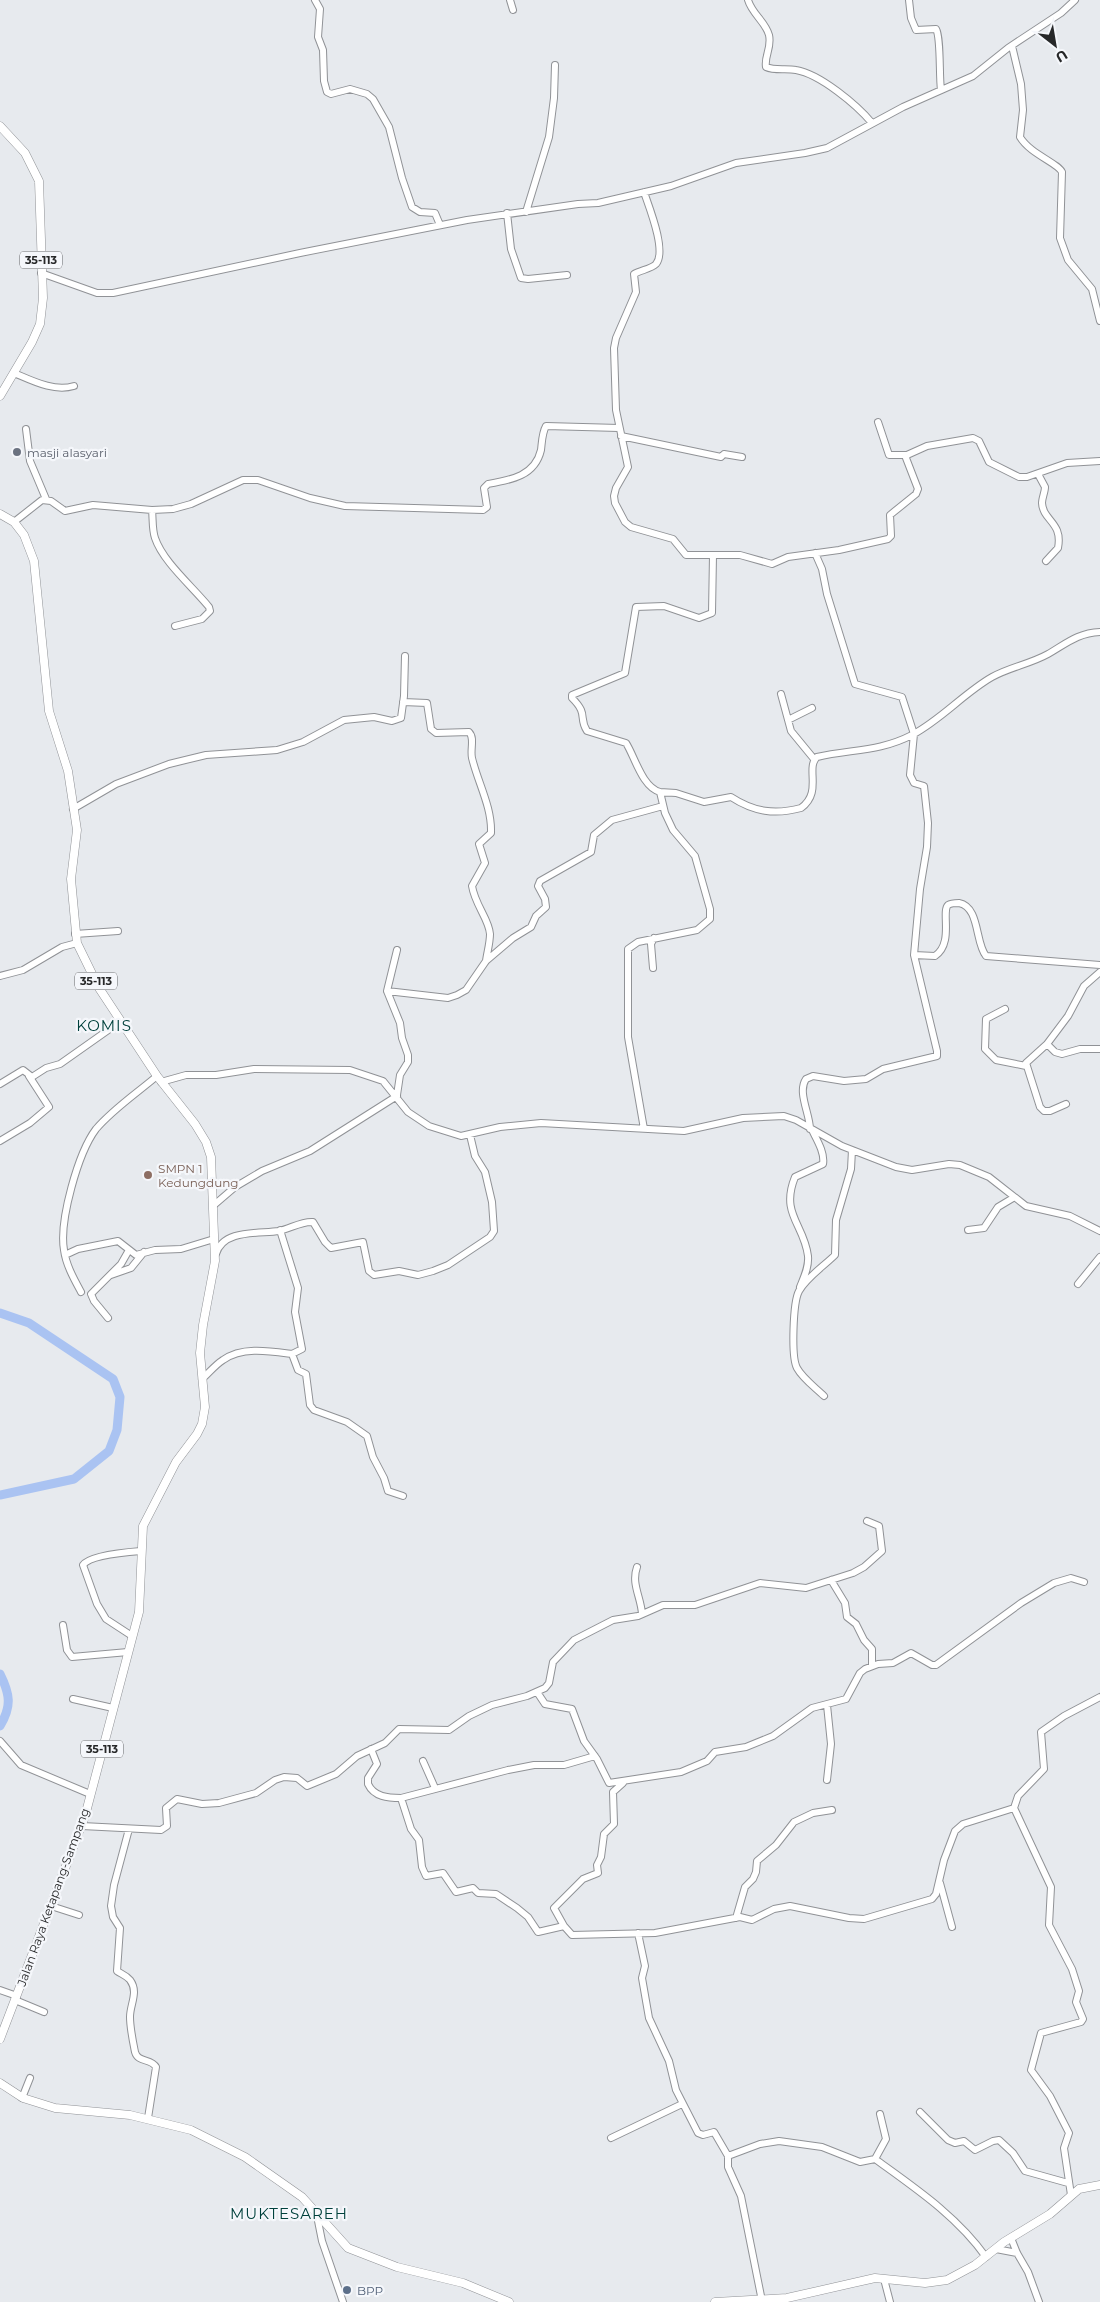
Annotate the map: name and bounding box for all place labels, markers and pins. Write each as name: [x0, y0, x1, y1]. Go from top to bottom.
place label: masji alasyari: [27, 445, 107, 460]
marker: masji alasyari: [11, 446, 23, 458]
place label: SMPN 1 Kedungdung: [158, 1161, 239, 1190]
marker: SMPN 1 Kedungdung: [142, 1169, 154, 1181]
place label: BPP: [357, 2283, 383, 2298]
marker: BPP: [341, 2284, 353, 2296]

